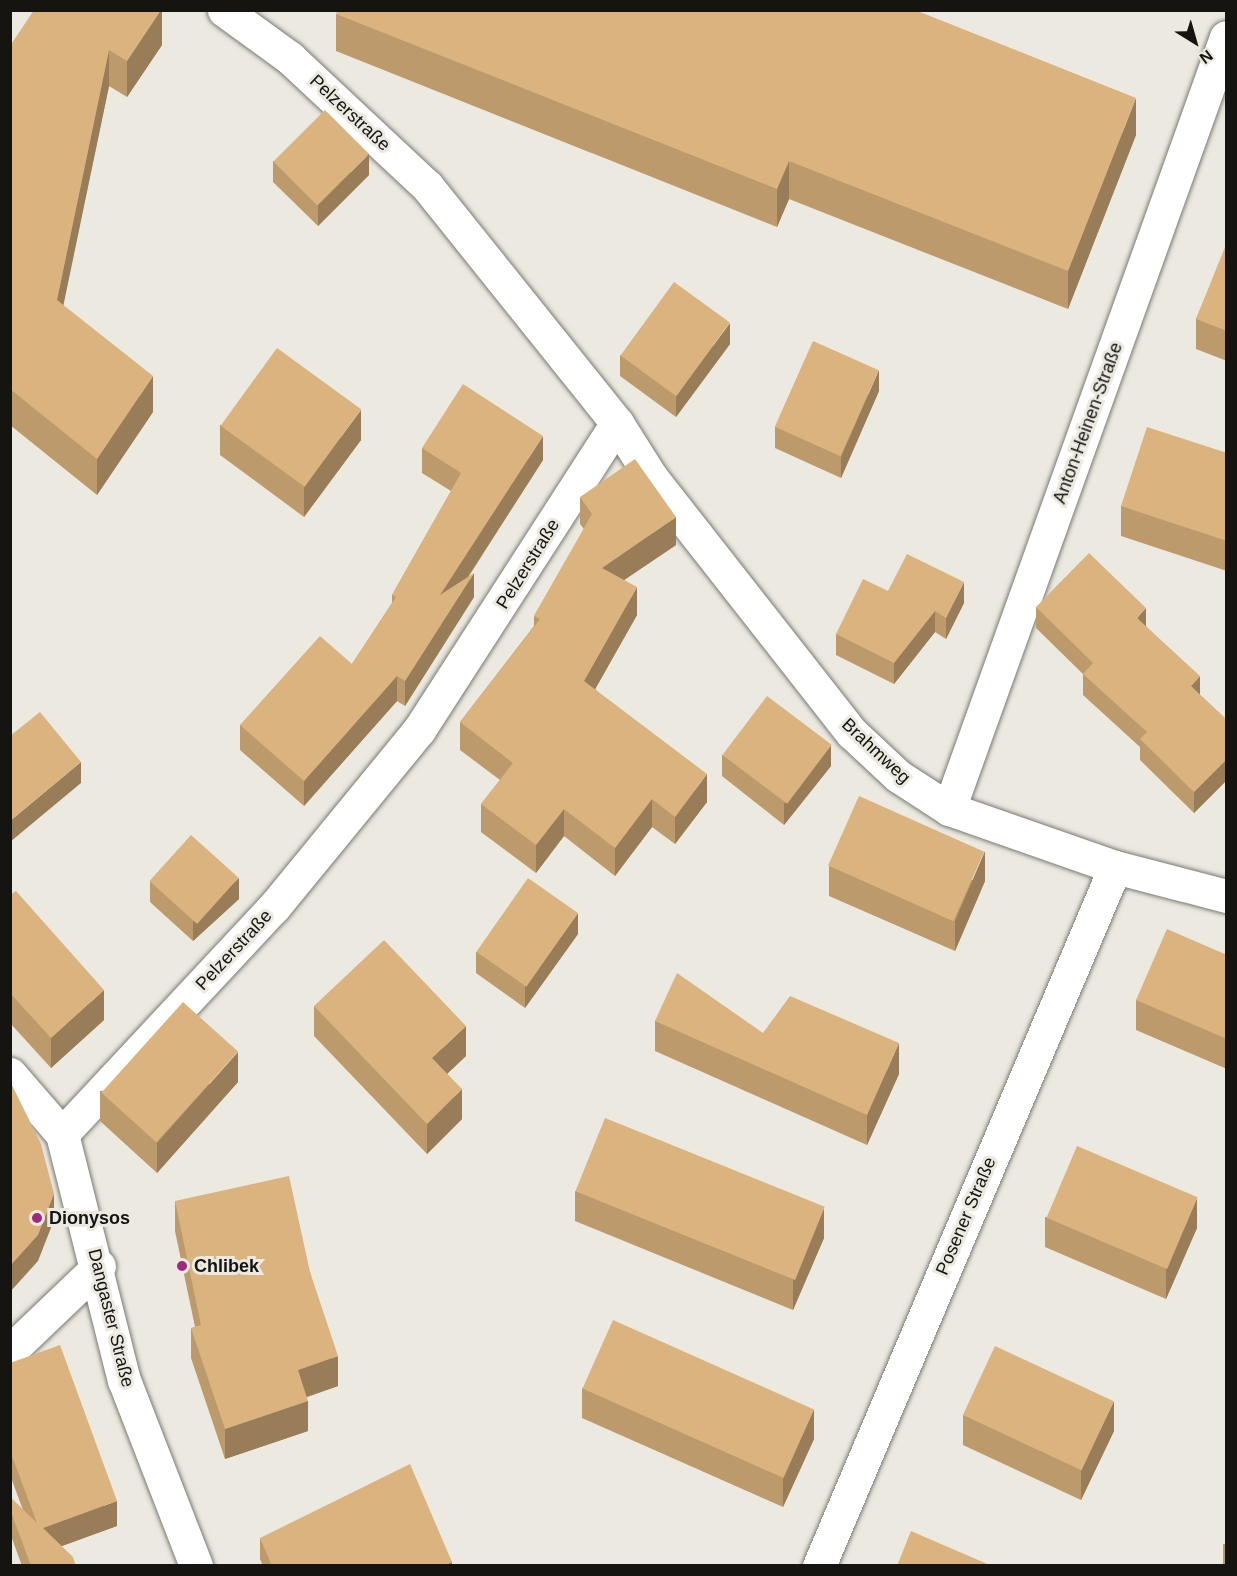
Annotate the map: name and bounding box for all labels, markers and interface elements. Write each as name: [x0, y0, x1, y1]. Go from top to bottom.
north arrow: [1165, 12, 1225, 72]
text: N: [1196, 47, 1216, 67]
street label: Pelzerstraße: [305, 70, 395, 156]
street label: Anton-Heinen-Straße: [1049, 339, 1127, 507]
street label: Pelzerstraße: [492, 515, 564, 613]
street label: Brahmweg: [837, 714, 915, 788]
street label: Pelzerstraße: [191, 905, 277, 995]
street label: Posener Straße: [931, 1154, 1001, 1278]
place label: Dionysos: [49, 1207, 130, 1229]
marker: Dionysos: [30, 1211, 44, 1225]
street label: Dangaster Straße: [83, 1246, 139, 1390]
place label: Chlibek: [194, 1255, 259, 1277]
marker: Chlibek: [175, 1259, 189, 1273]

